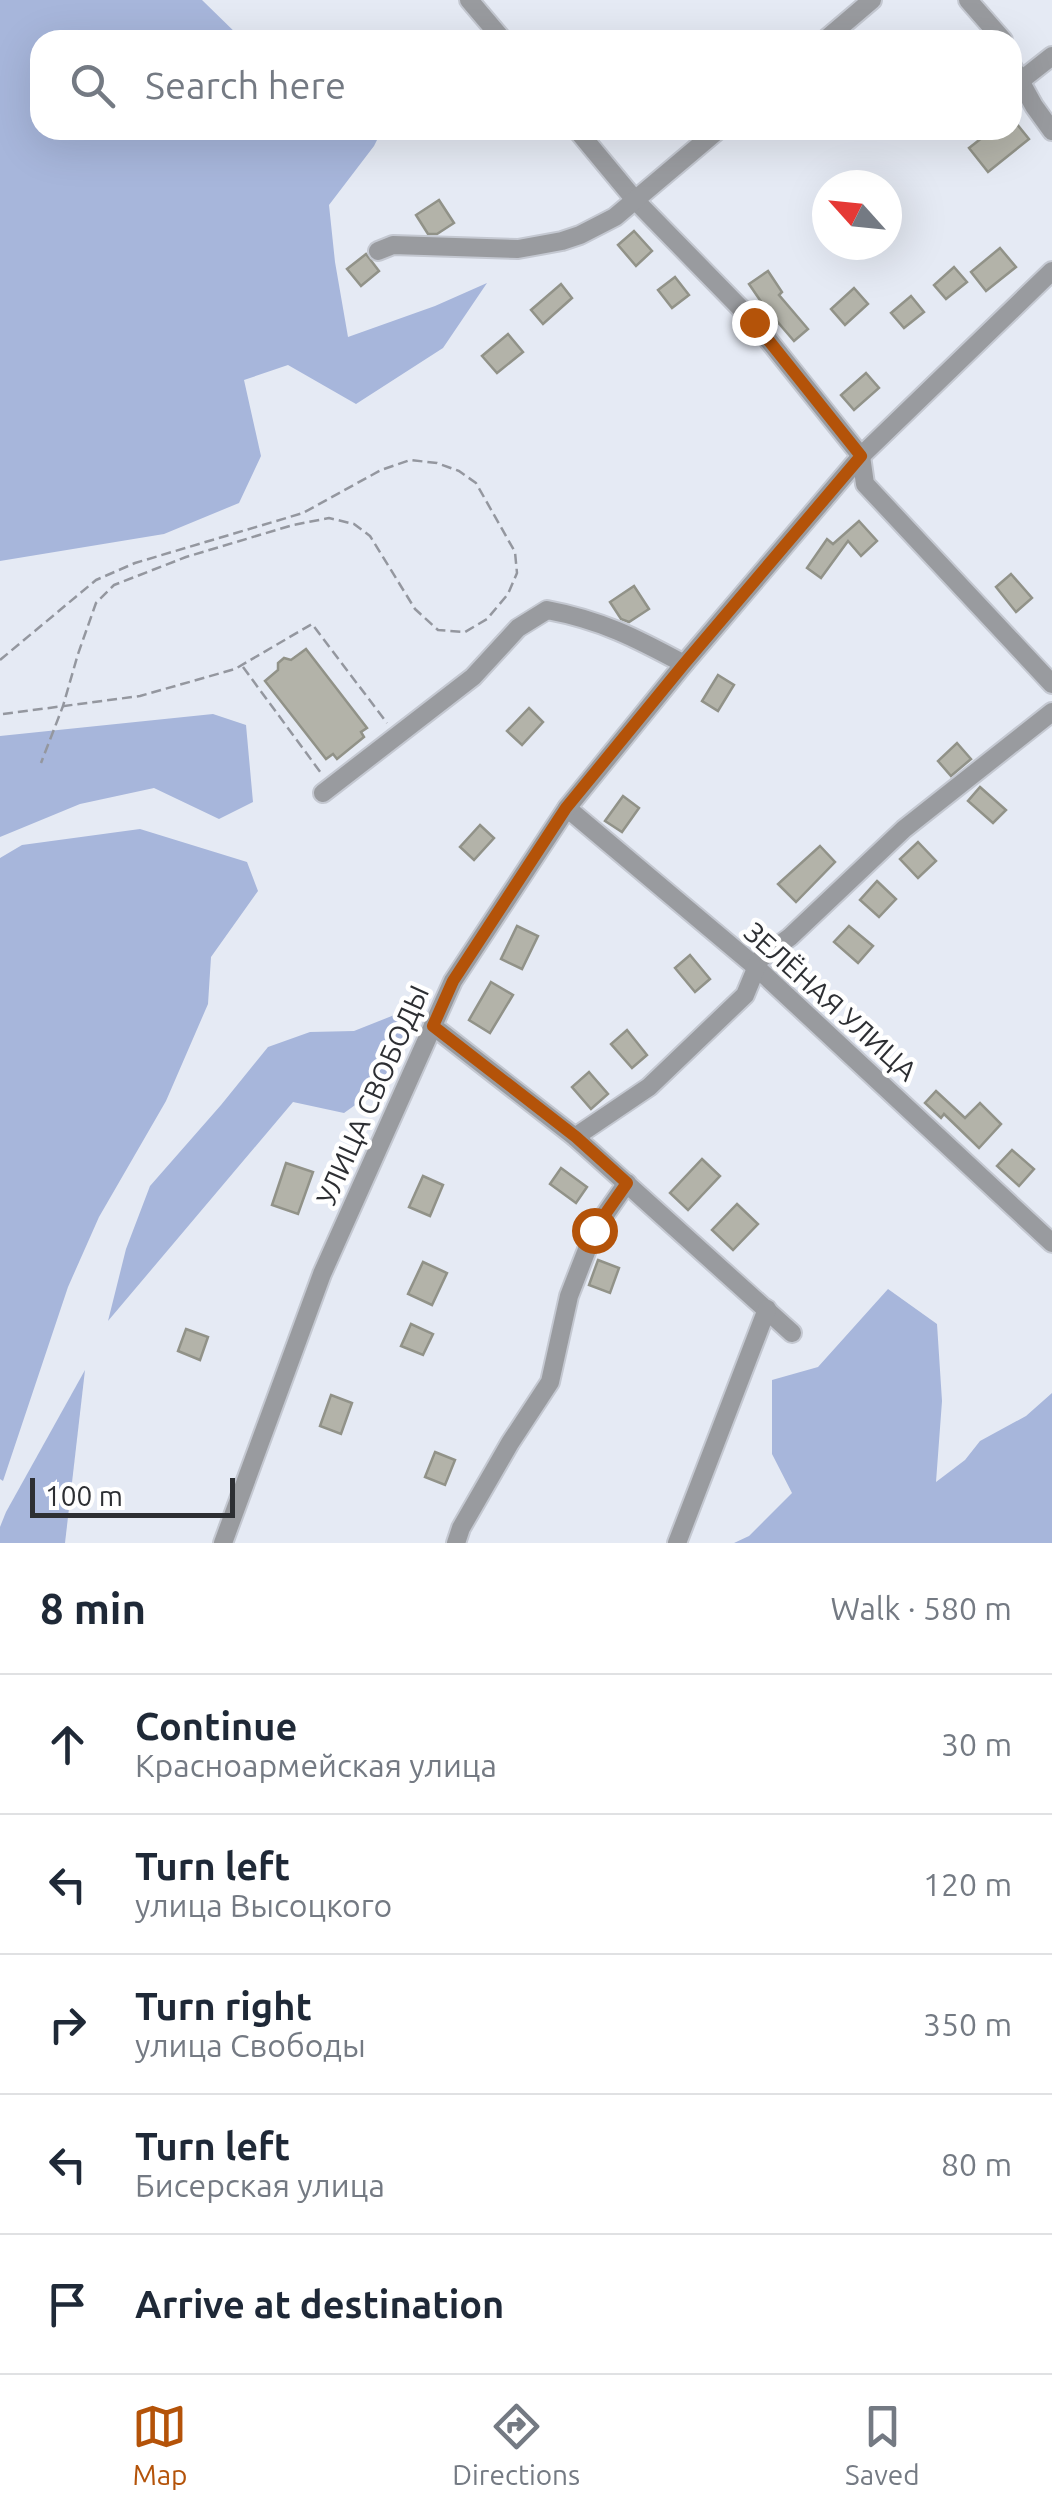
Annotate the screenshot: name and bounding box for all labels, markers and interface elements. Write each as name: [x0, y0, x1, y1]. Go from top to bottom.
search box: [30, 30, 1022, 140]
icon: search: [65, 58, 120, 113]
text: Search here: [145, 64, 346, 106]
north arrow: [812, 170, 902, 260]
route end: [732, 300, 778, 346]
street label: ЗЕЛЁНАЯ УЛИЦА: [739, 916, 923, 1086]
street label: УЛИЦА СВОБОДЫ: [310, 980, 434, 1210]
route start: [572, 1208, 618, 1254]
scale bar: [30, 1473, 235, 1518]
text: 100 m: [45, 1480, 123, 1511]
text: 8 min: [40, 1585, 146, 1632]
text: Walk · 580 m: [830, 1590, 1012, 1626]
text: Continue: [135, 1705, 297, 1747]
icon: ahead: [40, 1717, 95, 1772]
text: 30 m: [941, 1726, 1012, 1762]
text: Красноармейская улица: [135, 1747, 497, 1783]
text: Turn left: [135, 1845, 290, 1887]
icon: left: [40, 1857, 95, 1912]
text: 120 m: [923, 1866, 1012, 1902]
text: улица Высоцкого: [135, 1887, 392, 1923]
text: Turn right: [135, 1985, 312, 2027]
icon: right: [40, 1997, 95, 2052]
text: 350 m: [923, 2006, 1012, 2042]
text: улица Свободы: [135, 2027, 366, 2063]
text: Turn left: [135, 2125, 290, 2167]
icon: left: [40, 2137, 95, 2192]
text: 80 m: [941, 2146, 1012, 2182]
text: Бисерская улица: [135, 2167, 385, 2203]
icon: arrive: [40, 2277, 95, 2332]
text: Arrive at destination: [135, 2283, 504, 2325]
tab: Map: [132, 2399, 188, 2490]
tab: Directions: [452, 2399, 580, 2490]
tab: Saved: [845, 2399, 920, 2490]

